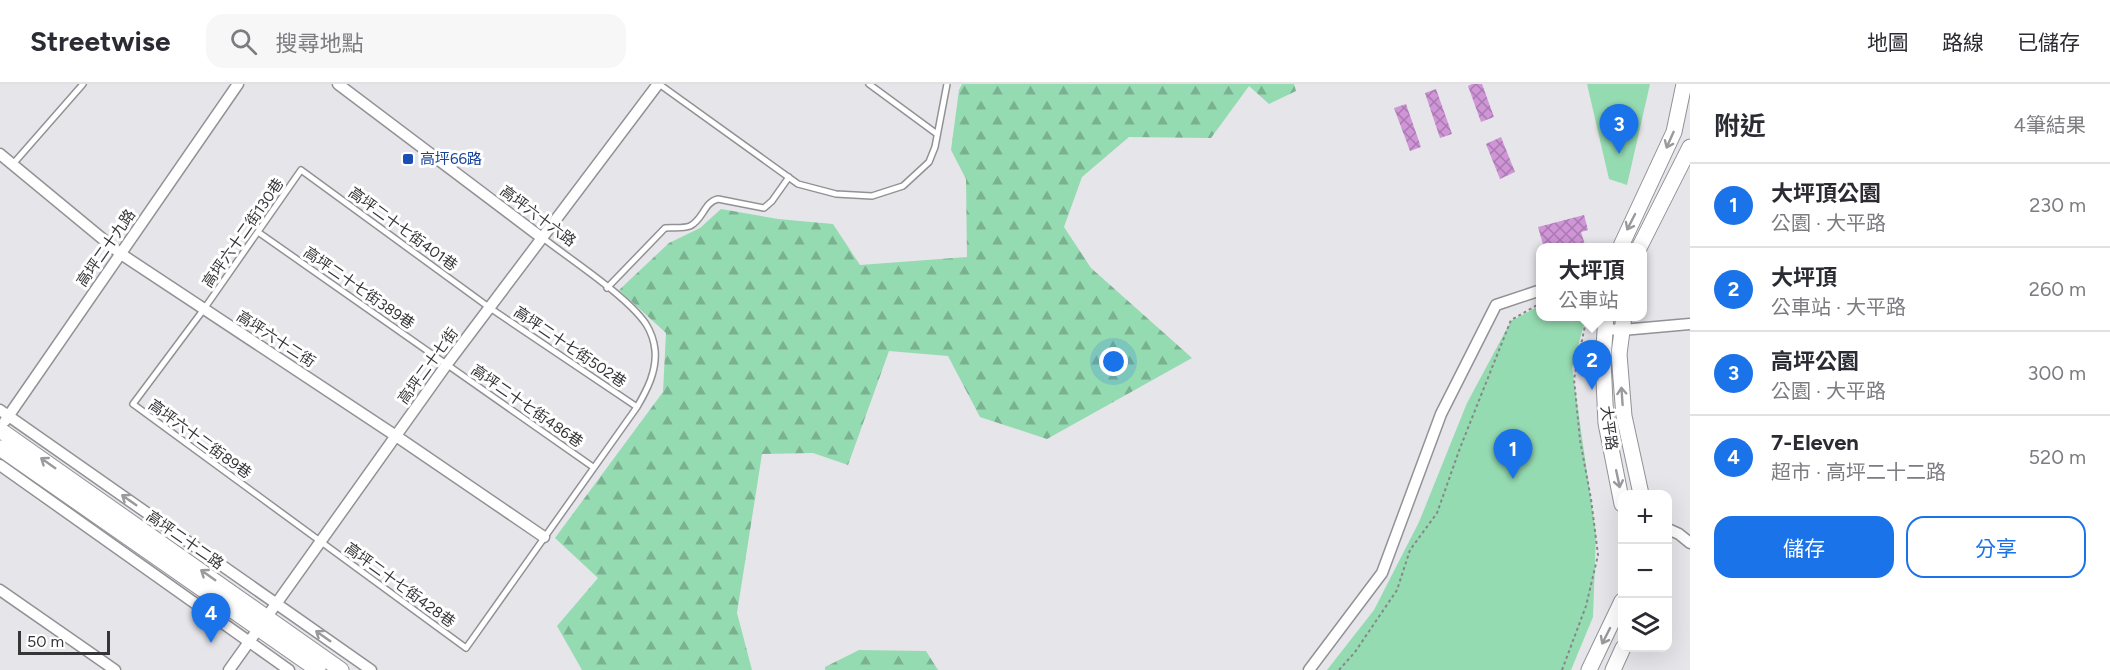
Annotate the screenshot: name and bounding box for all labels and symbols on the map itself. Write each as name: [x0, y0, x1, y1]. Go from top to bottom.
pin: 3: [1600, 104, 1638, 154]
one-way arrow: [1663, 131, 1675, 149]
place label: 高坪66路: [420, 150, 482, 168]
marker: 高坪66路: [401, 152, 415, 166]
street label: 高坪六十二街130巷: [199, 175, 287, 291]
street label: 高坪六十六路: [497, 182, 579, 250]
street label: 高坪二十七街401巷: [345, 183, 461, 275]
street label: 高坪二十九路: [73, 206, 139, 290]
one-way arrow: [1625, 213, 1636, 231]
street label: 高坪二十七街389巷: [300, 243, 418, 333]
street label: 高坪二十七街502巷: [510, 303, 630, 391]
street label: 高坪六十二街: [233, 307, 319, 371]
street label: 高坪二十七街: [394, 324, 462, 408]
pin: 2: [1572, 340, 1612, 390]
your location: [1099, 347, 1128, 376]
street label: 高坪二十七街486巷: [468, 361, 586, 451]
one-way arrow: [1617, 386, 1628, 406]
street label: 高坪六十二街89巷: [145, 396, 255, 482]
street label: 大平路: [1597, 404, 1621, 452]
pin: 1: [1494, 430, 1532, 479]
one-way arrow: [40, 457, 57, 469]
one-way arrow: [1613, 468, 1624, 488]
one-way arrow: [121, 494, 138, 506]
street label: 高坪二十二路: [143, 507, 227, 573]
street label: 高坪二十七街428巷: [341, 539, 459, 631]
one-way arrow: [200, 569, 217, 581]
pin: 4: [192, 594, 230, 643]
one-way arrow: [1600, 627, 1612, 644]
scale bar: [18, 628, 110, 656]
one-way arrow: [315, 630, 332, 642]

